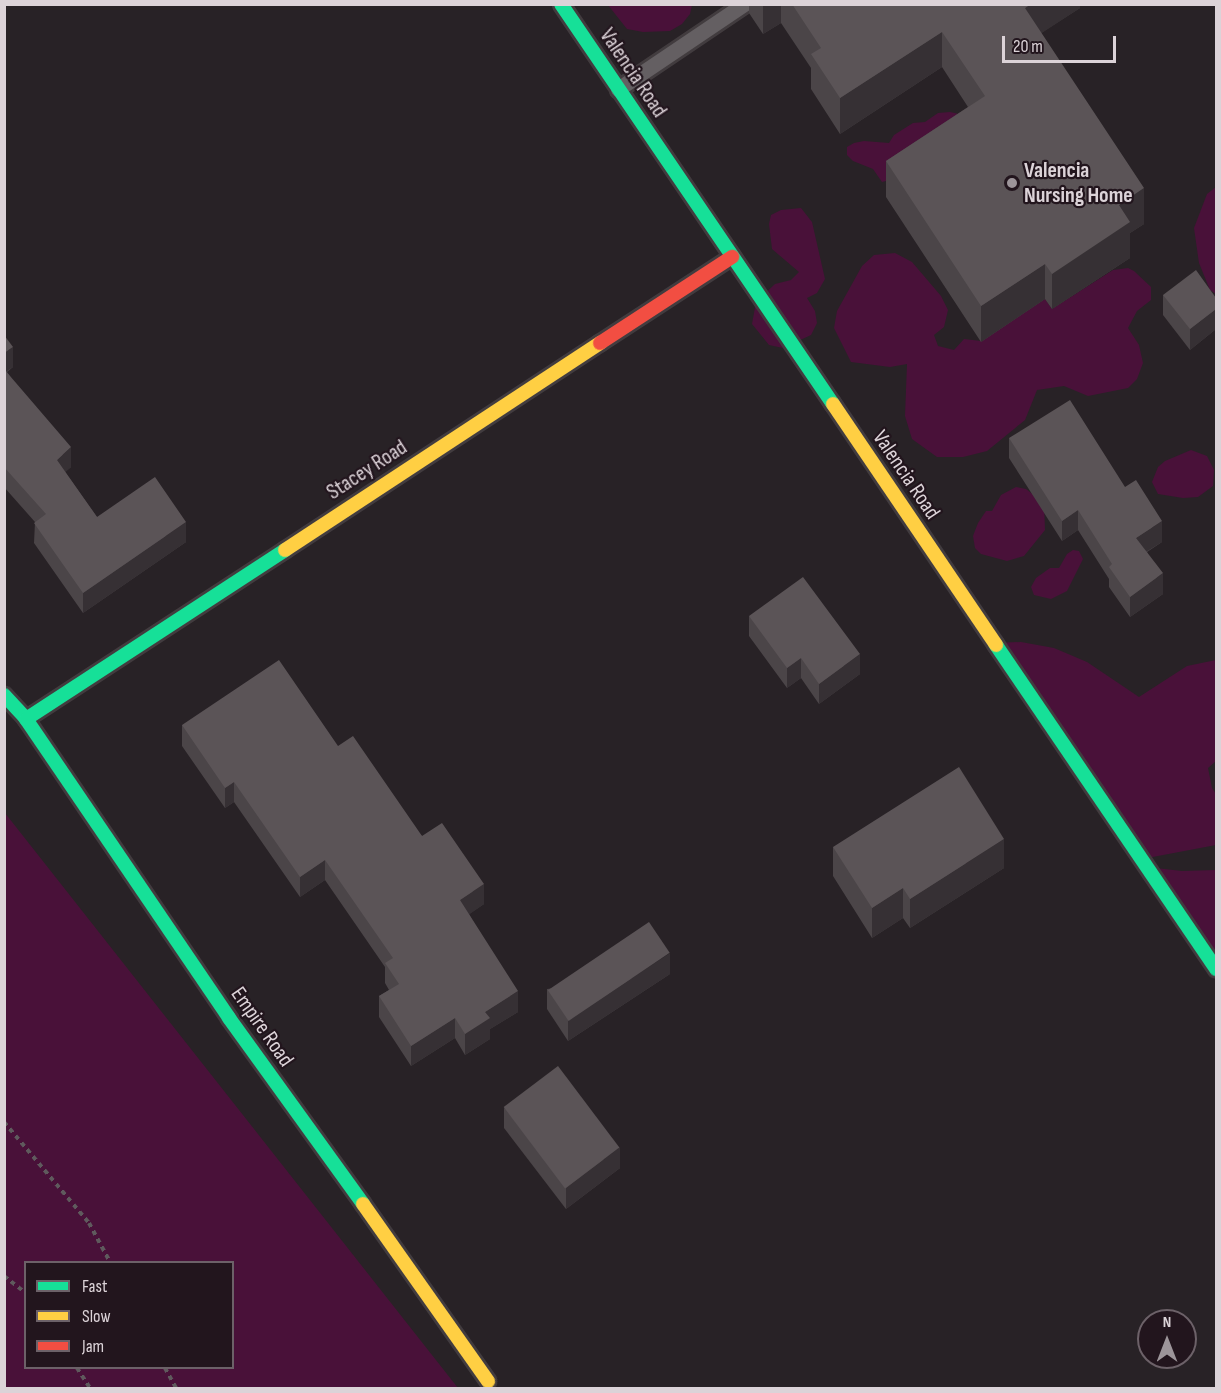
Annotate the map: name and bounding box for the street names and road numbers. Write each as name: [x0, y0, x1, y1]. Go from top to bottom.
street label: Valencia Road: [594, 24, 672, 122]
street label: Valencia Road: [867, 426, 945, 524]
street label: Stacey Road: [322, 434, 412, 506]
street label: Empire Road: [225, 982, 299, 1072]

